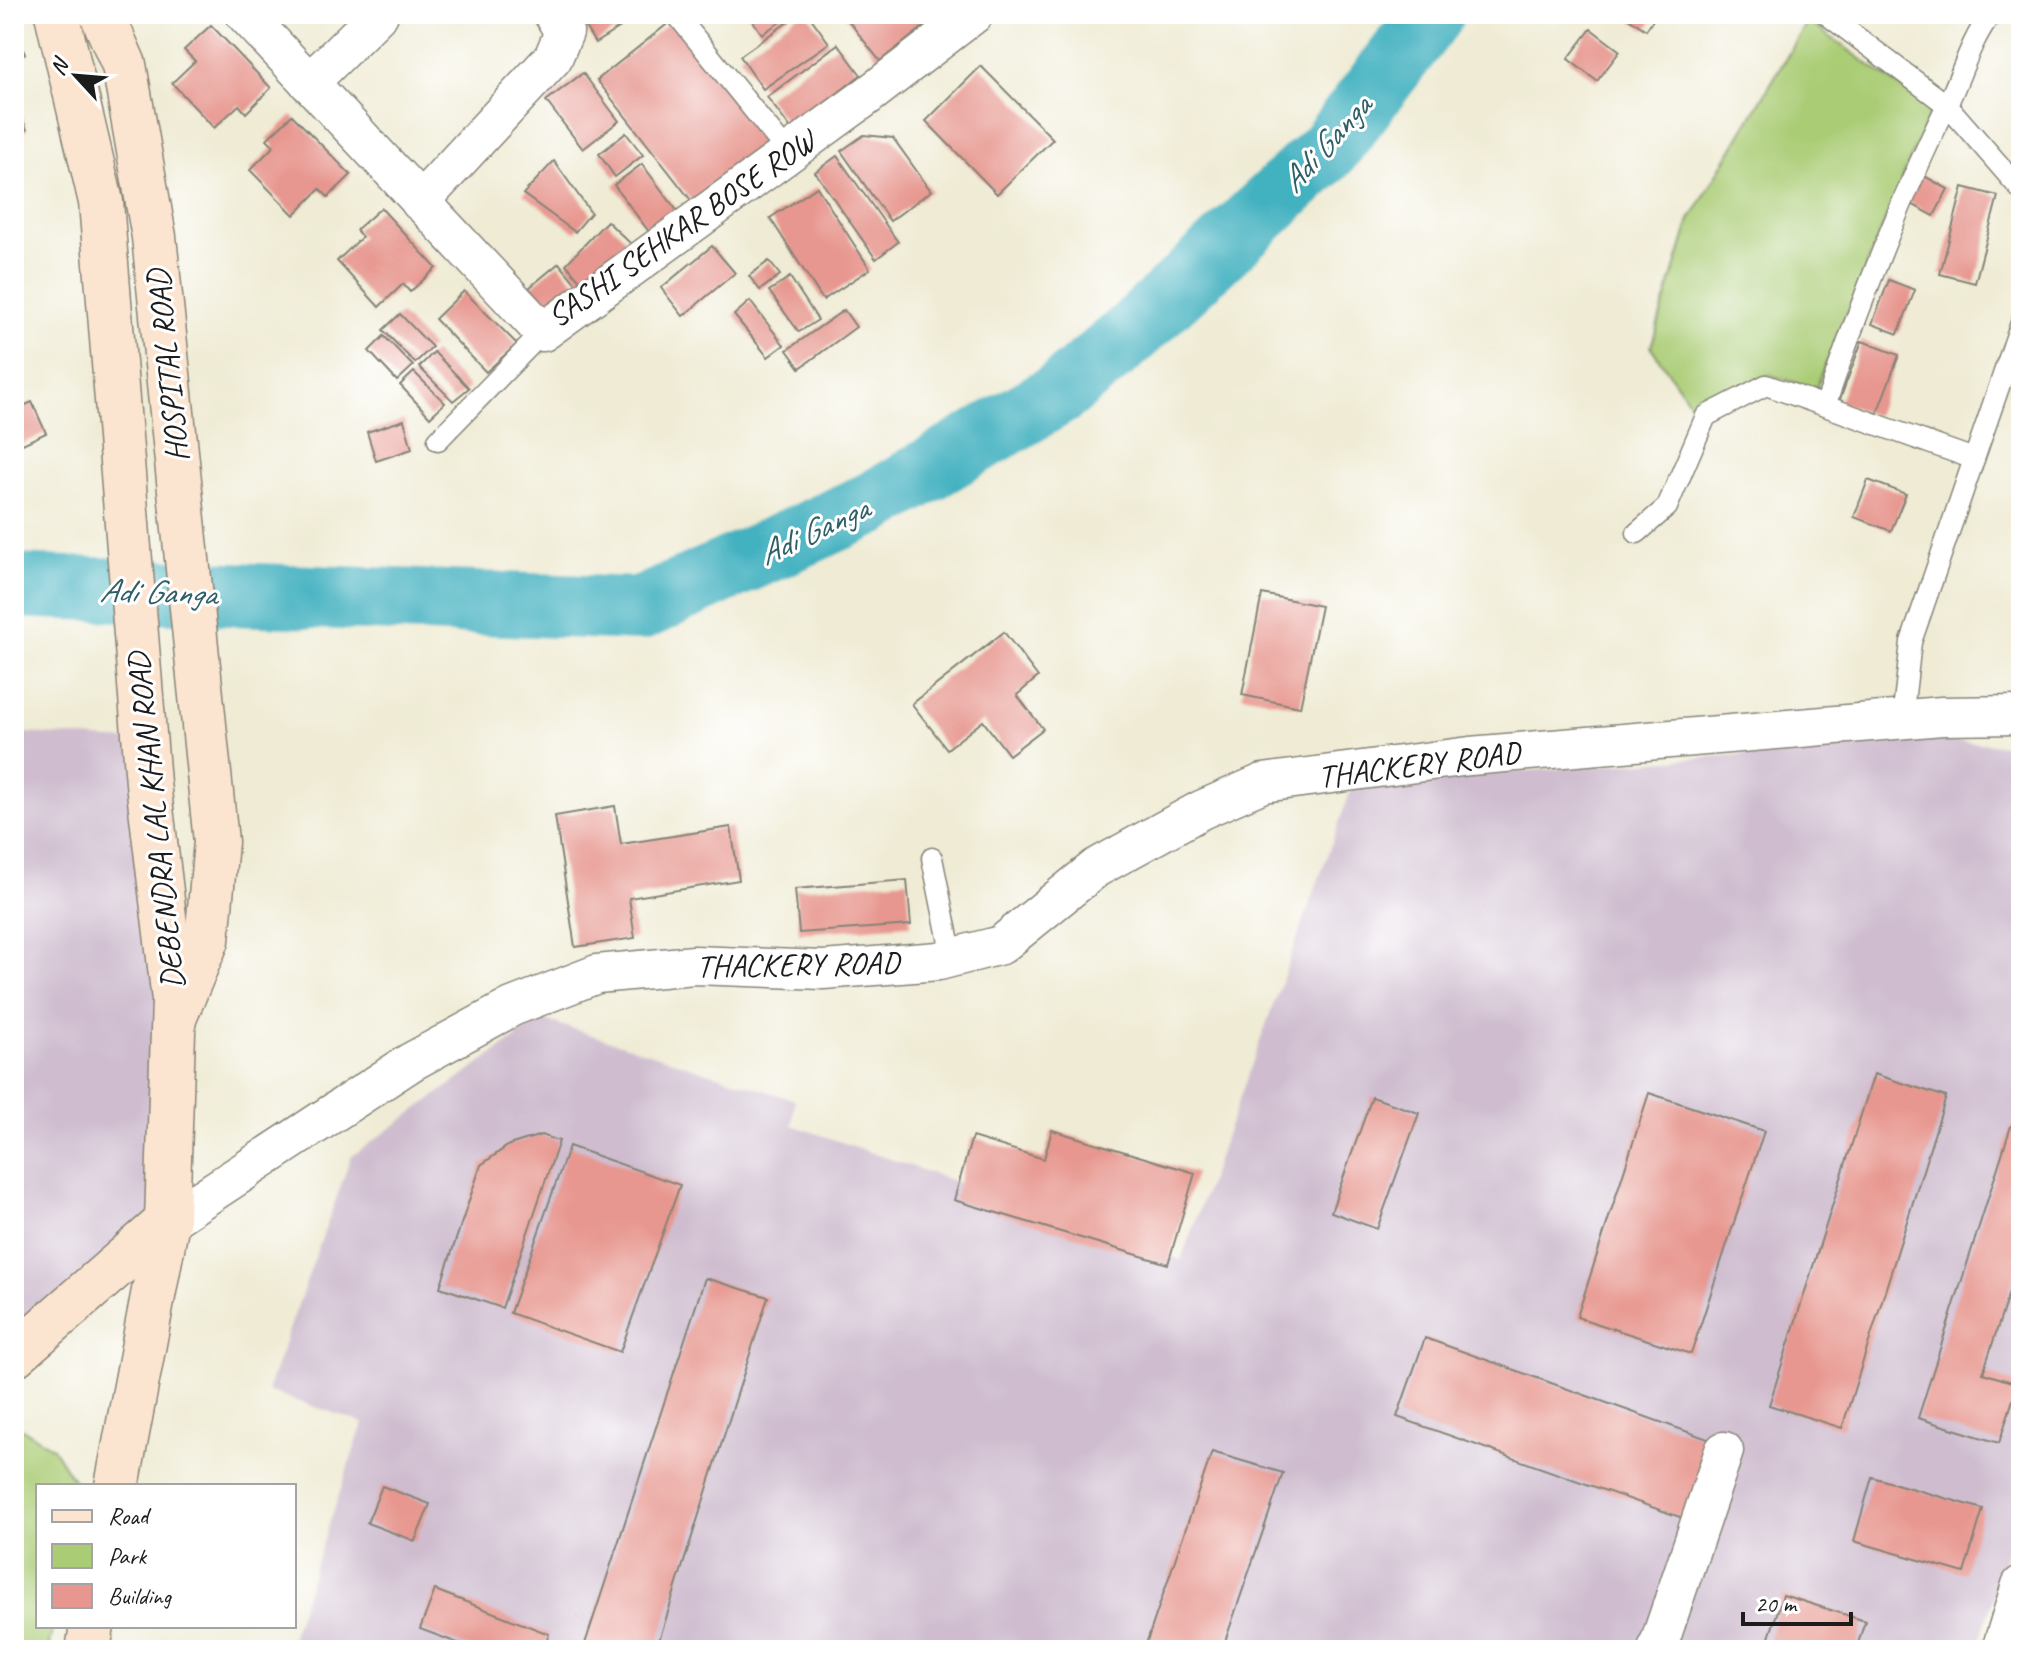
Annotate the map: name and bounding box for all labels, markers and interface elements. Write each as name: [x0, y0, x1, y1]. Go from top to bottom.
north arrow: [36, 36, 116, 116]
text: N: [43, 52, 76, 80]
water label: Adi Ganga: [1270, 83, 1383, 201]
street label: SASHI SEHKAR BOSE ROW: [539, 119, 826, 336]
street label: HOSPITAL ROAD: [137, 265, 198, 464]
water label: Adi Ganga: [751, 485, 879, 575]
water label: Adi Ganga: [99, 568, 221, 615]
street label: DEBENDRA LAL KHAN ROAD: [117, 648, 194, 991]
street label: THACKERY ROAD: [1316, 731, 1525, 797]
street label: THACKERY ROAD: [696, 942, 902, 987]
legend: [36, 1484, 296, 1628]
text: Road: [108, 1501, 152, 1531]
text: Park: [108, 1541, 148, 1571]
scale bar: [1743, 1576, 1851, 1626]
text: Building: [108, 1581, 173, 1611]
text: 20 m: [1755, 1589, 1798, 1619]

